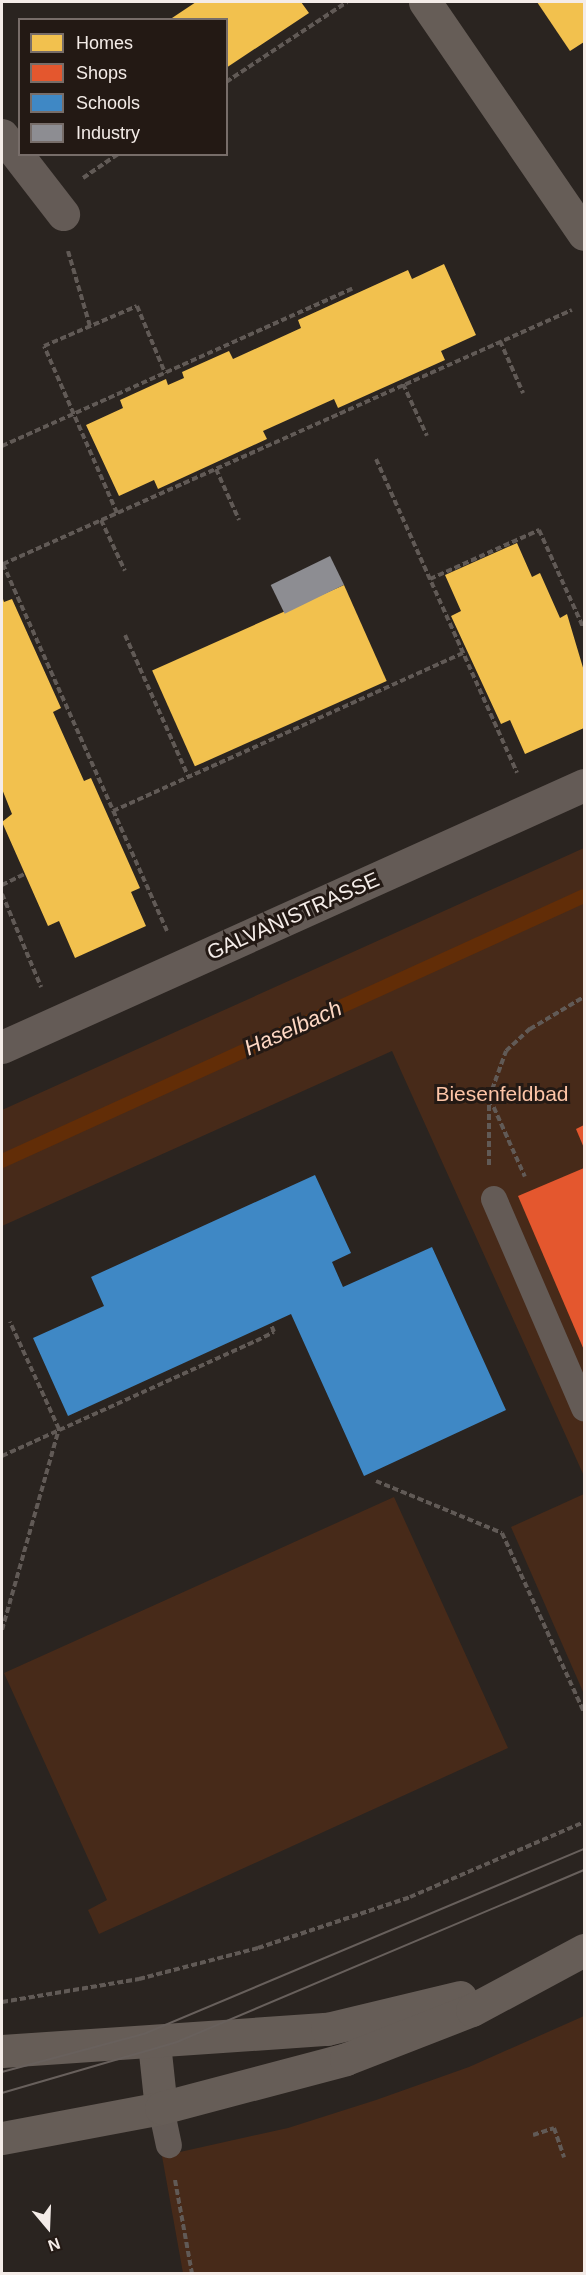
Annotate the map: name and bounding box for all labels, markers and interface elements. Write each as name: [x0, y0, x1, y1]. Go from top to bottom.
legend: [18, 18, 228, 156]
text: Homes: [76, 33, 133, 53]
text: Shops: [76, 63, 127, 83]
text: Schools: [76, 93, 140, 113]
text: Industry: [76, 123, 140, 143]
street label: GALVANISTRASSE: [203, 867, 383, 965]
water label: Haselbach: [240, 995, 346, 1061]
park label: Biesenfeldbad: [435, 1081, 569, 1107]
north arrow: [18, 2197, 78, 2257]
text: N: [46, 2235, 62, 2254]

